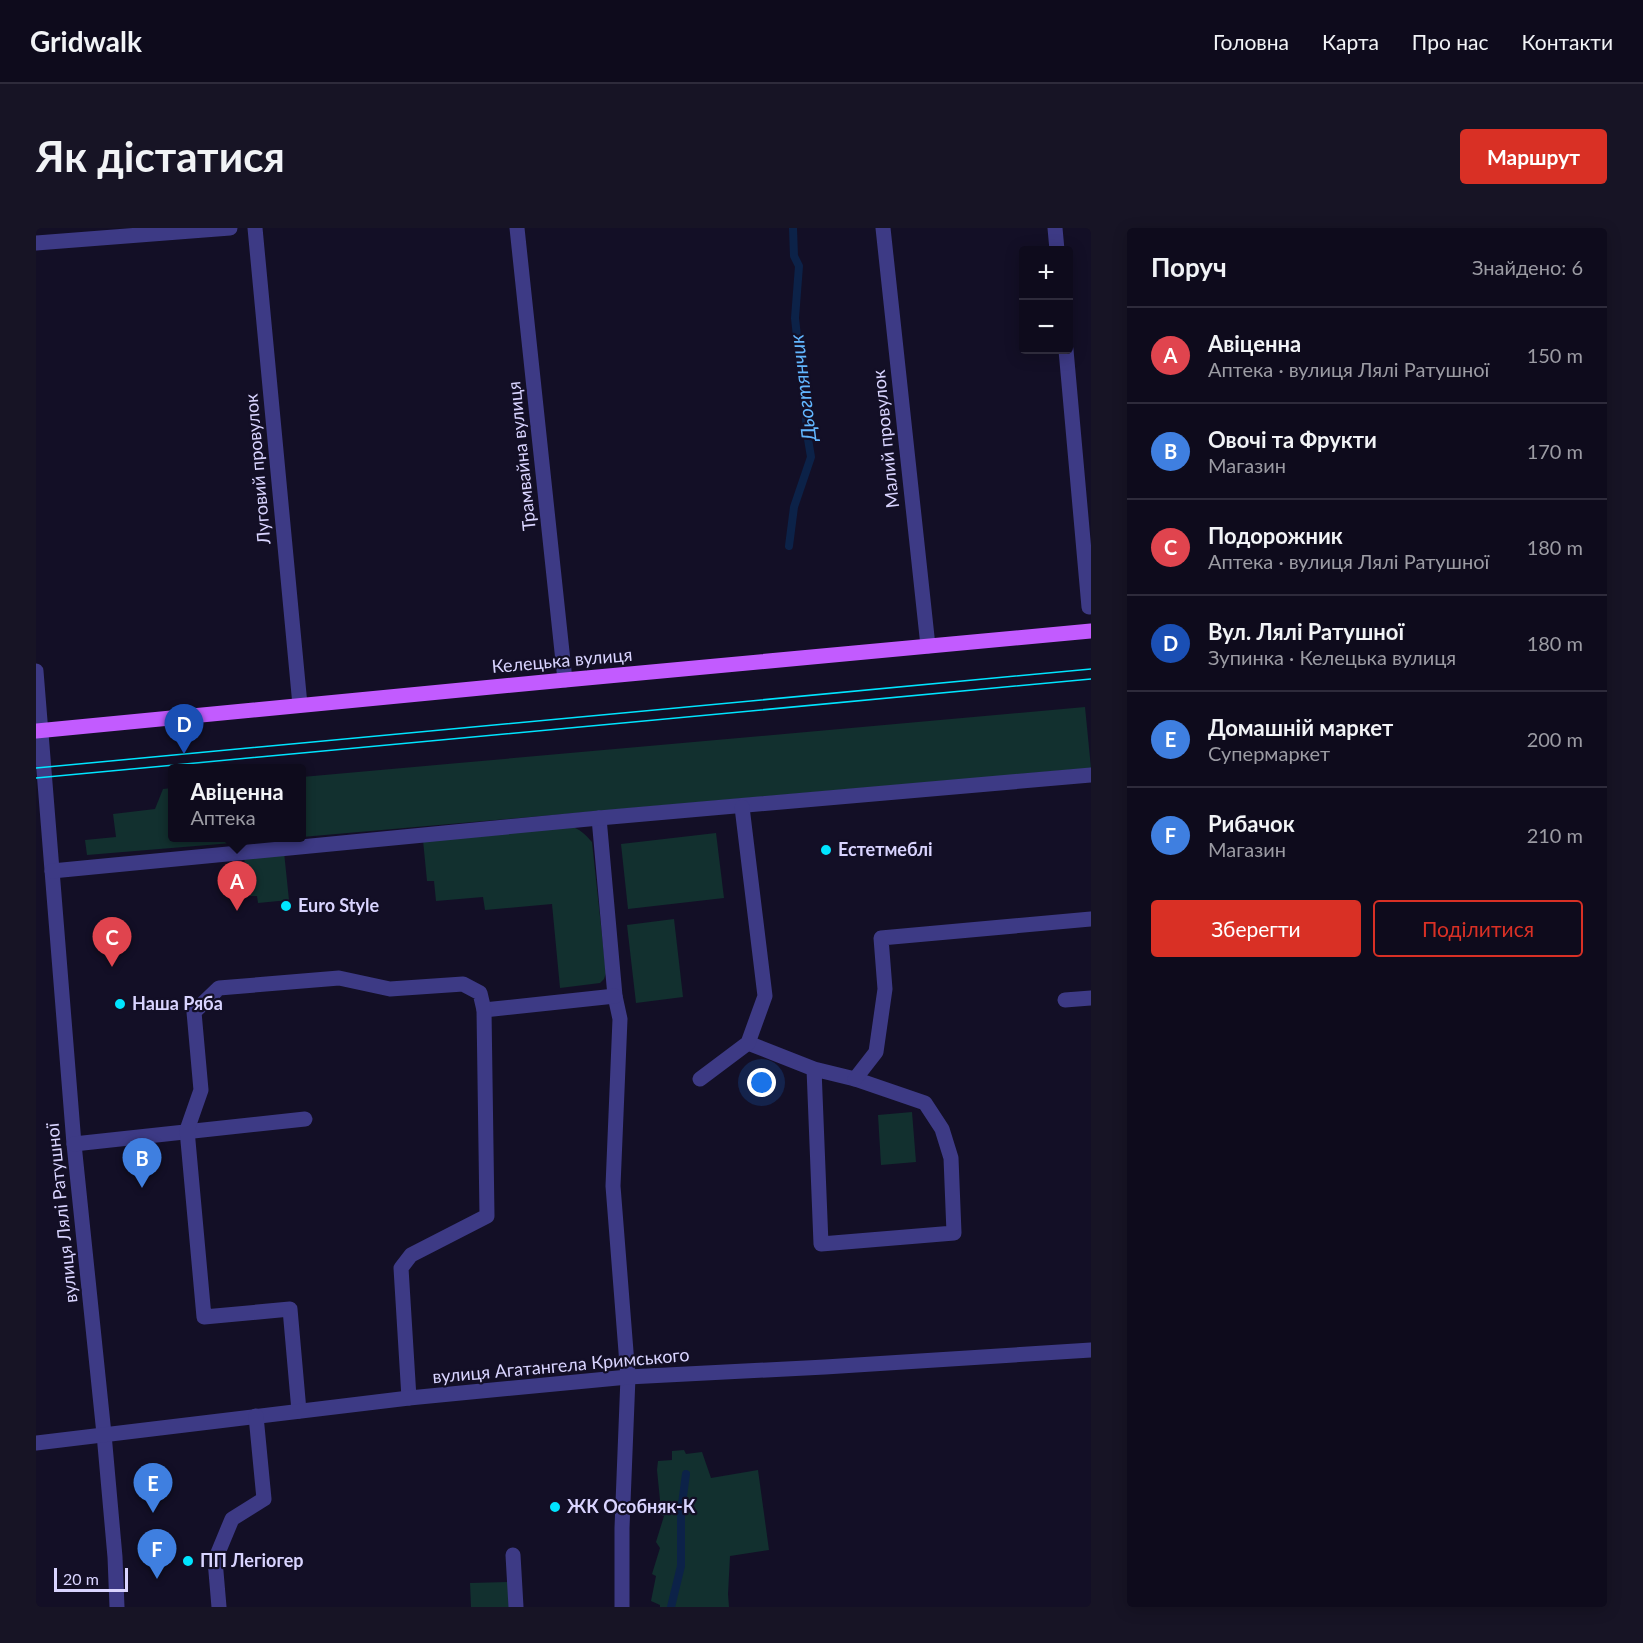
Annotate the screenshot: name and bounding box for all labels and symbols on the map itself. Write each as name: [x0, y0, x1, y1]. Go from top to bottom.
water label: Дьогтянчик: [783, 333, 821, 444]
street label: Малий провулок: [867, 368, 903, 509]
street label: Трамвайна вулиця: [502, 380, 540, 532]
street label: Луговий провулок: [239, 392, 275, 546]
street label: Келецька вулиця: [491, 643, 633, 677]
pin: D: [164, 704, 204, 754]
place label: Естетмеблі: [838, 838, 933, 860]
marker: Естетмеблі: [819, 843, 833, 857]
pin: A: [218, 862, 256, 911]
place label: Euro Style: [298, 894, 380, 916]
marker: Euro Style: [279, 899, 293, 913]
pin: C: [92, 918, 132, 967]
place label: Наша Ряба: [132, 992, 223, 1014]
marker: Наша Ряба: [113, 997, 127, 1011]
your location: [747, 1068, 776, 1097]
street label: вулиця Лялі Ратушної: [41, 1121, 81, 1304]
pin: B: [122, 1138, 162, 1188]
street label: вулиця Агатангела Кримського: [431, 1343, 690, 1387]
pin: E: [134, 1464, 172, 1513]
place label: ЖК Особняк-К: [567, 1495, 696, 1517]
marker: ЖК Особняк-К: [548, 1500, 562, 1514]
pin: F: [138, 1530, 176, 1579]
place label: ПП Легіогер: [200, 1549, 304, 1571]
marker: ПП Легіогер: [181, 1554, 195, 1568]
scale bar: [54, 1565, 128, 1592]

